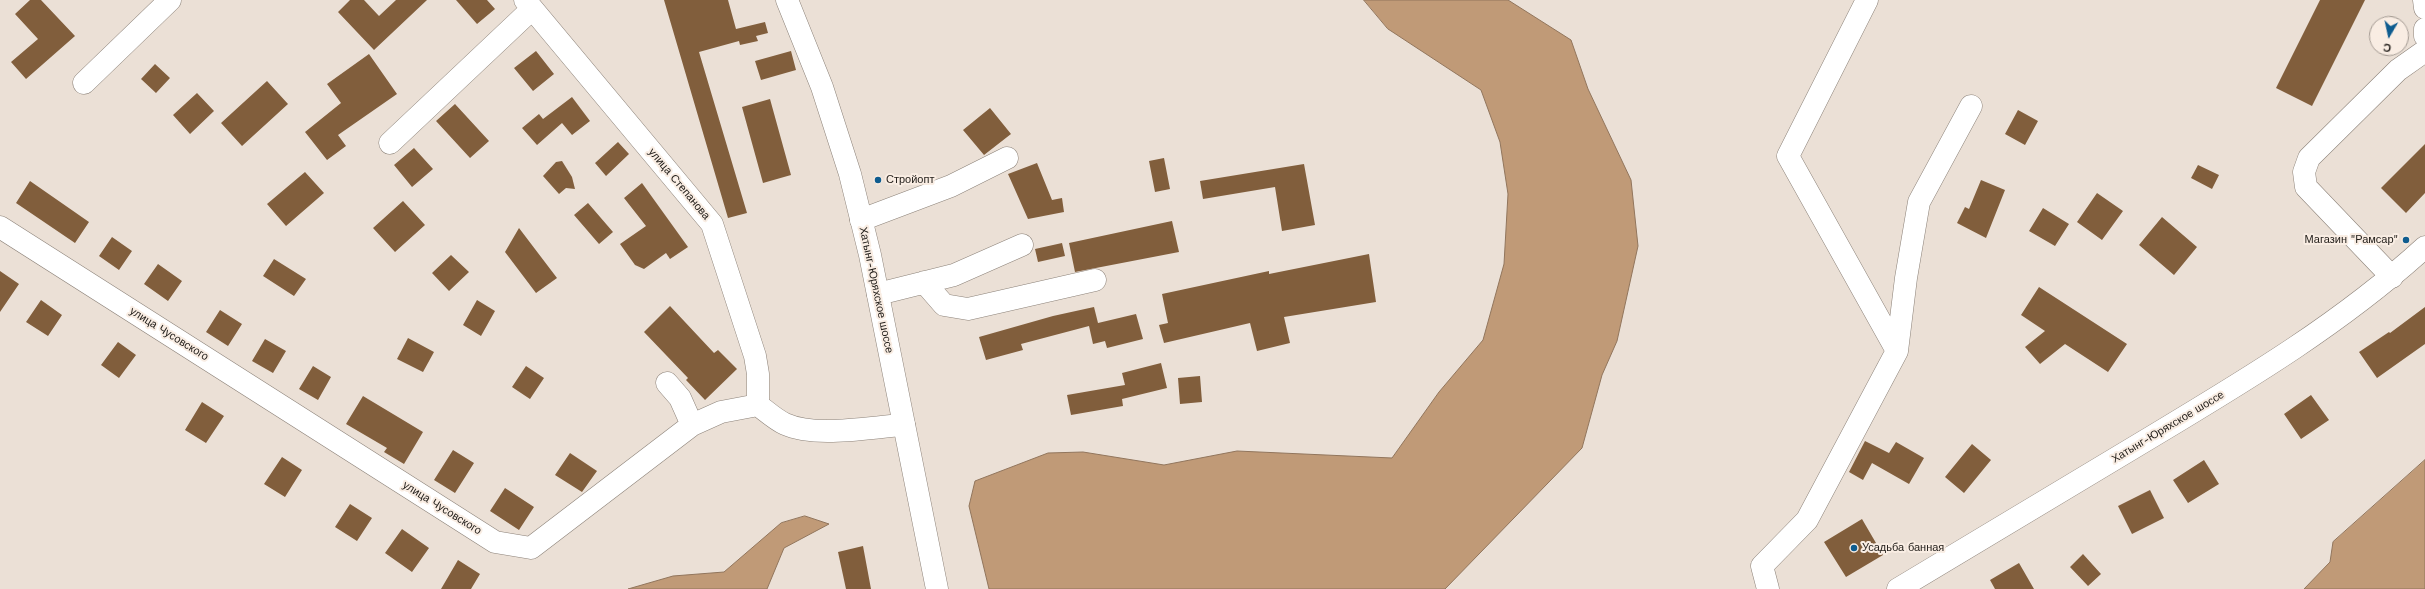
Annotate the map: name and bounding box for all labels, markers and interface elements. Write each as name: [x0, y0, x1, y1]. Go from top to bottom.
north arrow: [2369, 16, 2409, 56]
text: С: [2382, 40, 2392, 54]
street label: улица Степанова: [645, 146, 713, 222]
place label: Стройопт: [886, 173, 934, 187]
marker: Стройопт: [873, 175, 883, 185]
street label: Хатынг-Юряхское шоссе: [856, 226, 896, 354]
place label: Магазин "Рамсар": [2305, 233, 2398, 247]
marker: Магазин "Рамсар": [2401, 235, 2411, 245]
street label: улица Чусовского: [127, 304, 211, 364]
street label: Хатынг-Юряхское шоссе: [2109, 388, 2227, 466]
street label: улица Чусовского: [400, 478, 484, 538]
place label: Усадьба банная: [1862, 541, 1944, 555]
marker: Усадьба банная: [1849, 543, 1859, 553]

